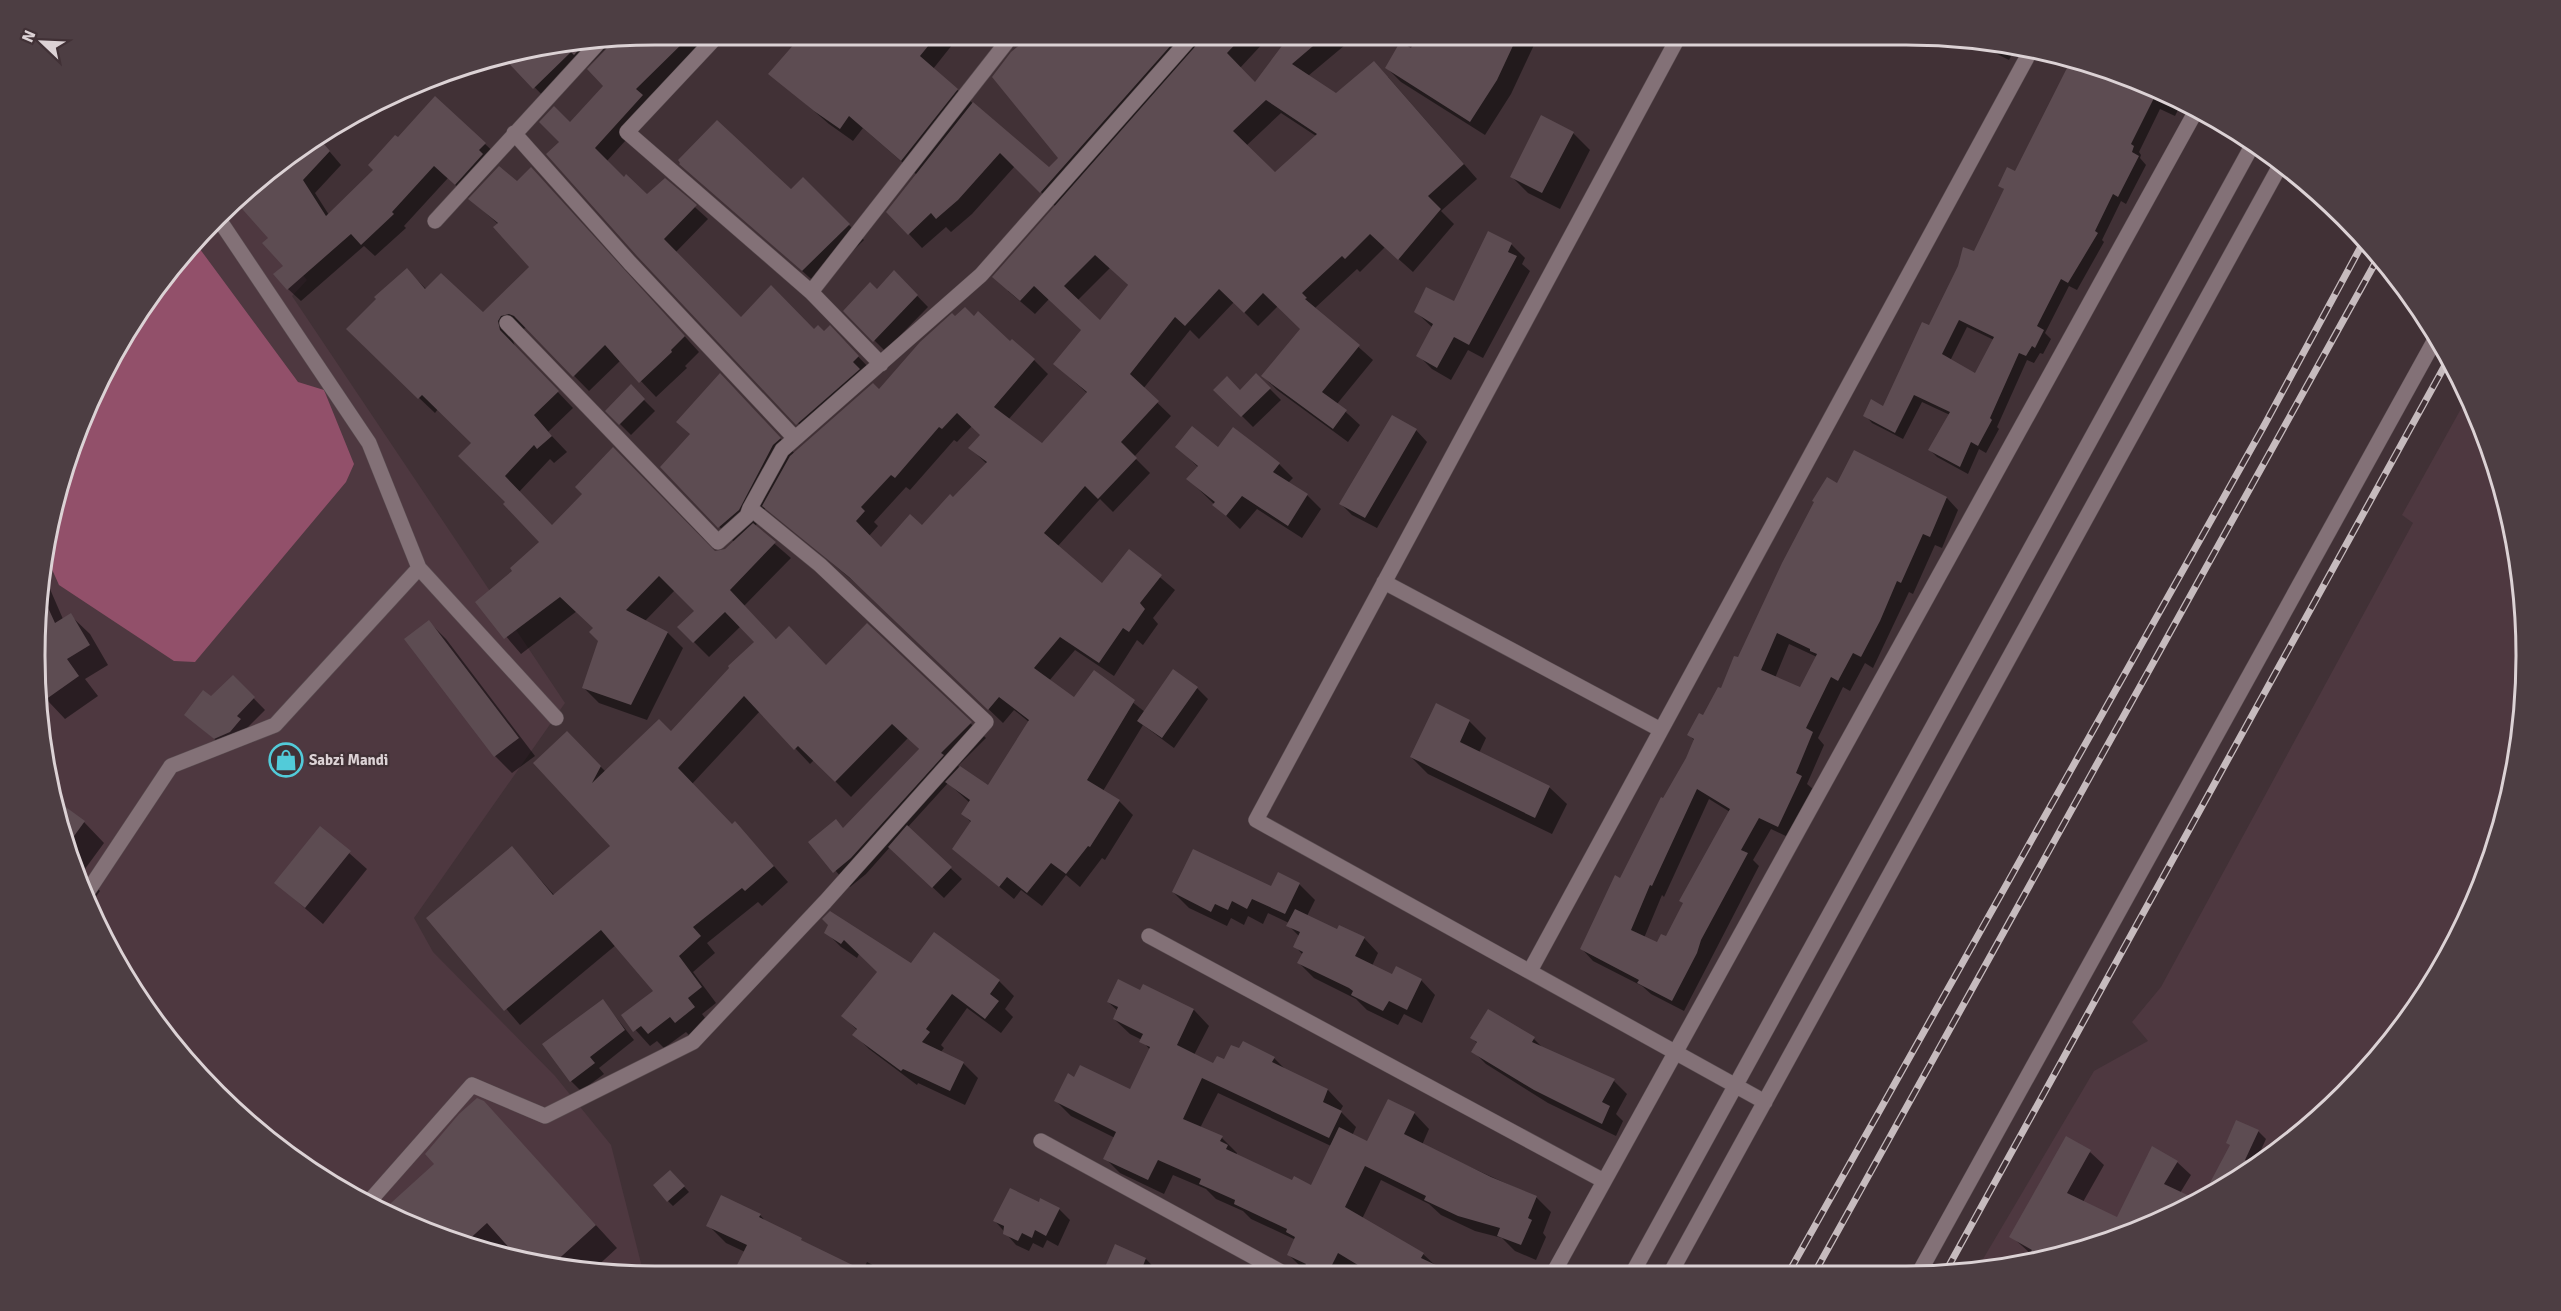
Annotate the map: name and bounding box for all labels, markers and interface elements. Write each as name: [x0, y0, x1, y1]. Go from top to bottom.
north arrow: [12, 12, 72, 72]
text: N: [18, 27, 40, 46]
shop icon: Sabzi Mandi: [268, 742, 304, 778]
place label: Sabzi Mandi: [309, 751, 388, 769]

